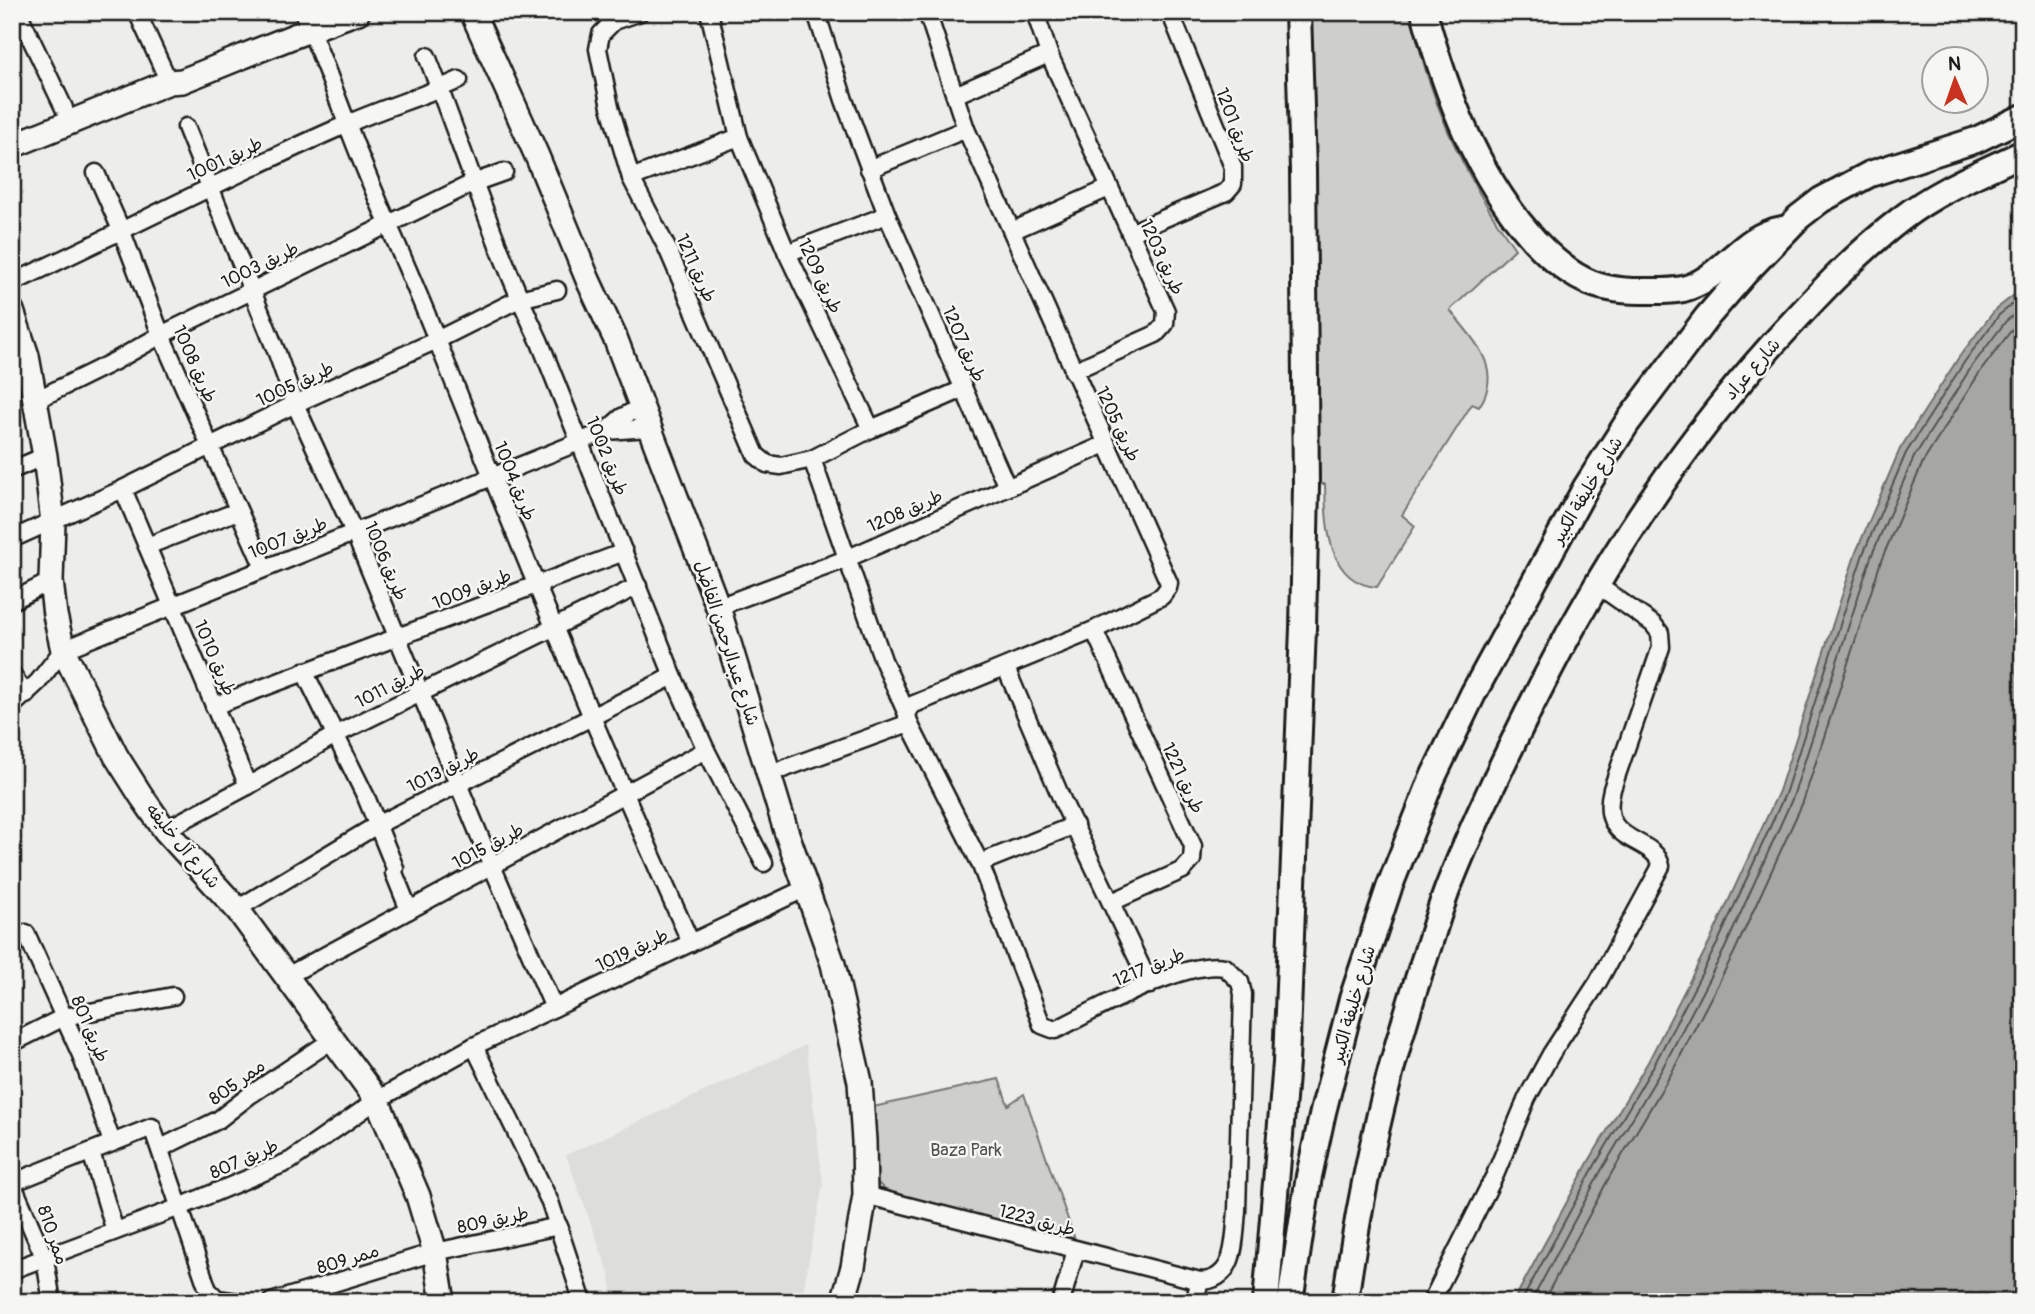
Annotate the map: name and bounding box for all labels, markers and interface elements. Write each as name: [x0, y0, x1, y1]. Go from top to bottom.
north arrow: [1920, 46, 1990, 116]
text: N: [1948, 52, 1961, 76]
street label: طريق 1201: [1210, 85, 1259, 166]
street label: طريق 1001: [184, 132, 267, 187]
street label: طريق 1203: [1134, 216, 1189, 299]
street label: طريق 1211: [670, 230, 721, 306]
street label: طريق 1209: [792, 235, 847, 318]
street label: طريق 1003: [218, 237, 303, 294]
street label: طريق 1207: [937, 303, 990, 386]
street label: طريق 1008: [167, 322, 222, 407]
street label: شارع عراد: [1719, 334, 1786, 405]
street label: طريق 1005: [253, 356, 338, 412]
street label: طريق 1205: [1090, 383, 1145, 466]
street label: طريق 1002: [580, 413, 633, 499]
street label: شارع خليفة الكبير: [1545, 432, 1628, 550]
street label: طريق 1004: [488, 438, 541, 524]
street label: طريق 1208: [864, 485, 947, 538]
street label: طريق 1007: [245, 512, 331, 565]
street label: طريق 1006: [359, 518, 413, 604]
street label: شارع عبدالرحمن الفاضل: [689, 558, 764, 729]
street label: طريق 1009: [429, 564, 515, 615]
street label: طريق 1010: [188, 617, 241, 700]
street label: طريق 1011: [352, 659, 429, 714]
street label: طريق 1221: [1156, 739, 1209, 817]
street label: طريق 1013: [403, 742, 483, 798]
street label: شارع آل خليفه: [140, 799, 225, 894]
street label: طريق 1015: [448, 818, 528, 875]
street label: طريق 1019: [592, 924, 672, 977]
street label: طريق 1217: [1110, 943, 1188, 992]
street label: شارع خليفة الكبير: [1325, 943, 1381, 1067]
street label: طريق 801: [65, 992, 114, 1066]
street label: ممر 805: [205, 1054, 270, 1111]
street label: طريق 807: [206, 1134, 282, 1185]
park label: Baza Park: [930, 1139, 1002, 1162]
street label: طريق 1223: [996, 1199, 1078, 1242]
street label: ممر 810: [32, 1202, 73, 1268]
street label: طريق 809: [455, 1202, 531, 1239]
street label: ممر 809: [314, 1239, 382, 1280]

